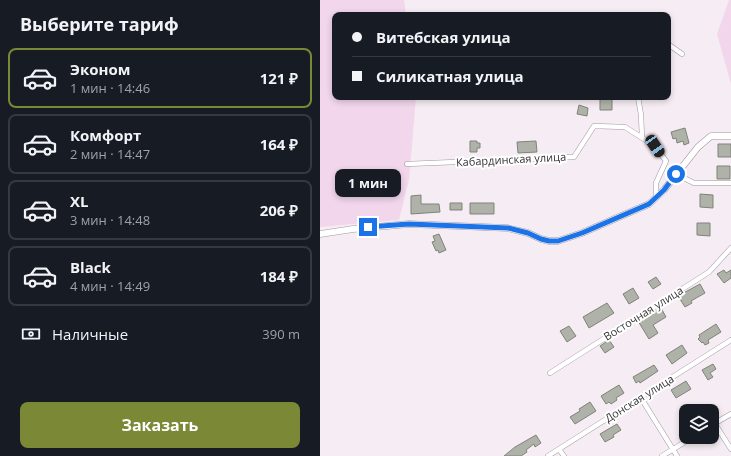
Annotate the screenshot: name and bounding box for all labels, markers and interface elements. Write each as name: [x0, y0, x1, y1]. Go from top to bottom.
text: Выберите тариф: [20, 12, 179, 36]
text: Витебская улица: [376, 27, 511, 47]
text: Эконом: [70, 59, 130, 79]
icon: car: [22, 60, 58, 96]
text: Силикатная улица: [376, 66, 524, 86]
text: 121 ₽: [260, 68, 298, 88]
text: 1 мин · 14:46: [70, 79, 150, 97]
text: Комфорт: [70, 125, 141, 145]
icon: car: [22, 126, 58, 162]
car: [643, 133, 667, 159]
text: 164 ₽: [260, 134, 298, 154]
text: 2 мин · 14:47: [70, 145, 150, 163]
street label: Кабардинская улица: [456, 149, 566, 169]
route start: [667, 165, 685, 183]
callout: 1 мин: [335, 169, 401, 197]
text: 1 мин: [348, 174, 388, 192]
text: XL: [70, 191, 88, 211]
icon: car: [22, 192, 58, 228]
text: 206 ₽: [260, 200, 298, 220]
text: 3 мин · 14:48: [70, 211, 150, 229]
route end: [359, 218, 377, 236]
text: Black: [70, 257, 111, 277]
icon: car: [22, 258, 58, 294]
text: 184 ₽: [260, 266, 298, 286]
text: 4 мин · 14:49: [70, 277, 150, 295]
street label: Восточная улица: [600, 282, 686, 344]
icon: cash: [20, 323, 42, 345]
text: Наличные: [52, 324, 128, 344]
text: 390 m: [262, 325, 300, 343]
street label: Донская улица: [602, 371, 676, 425]
button: Заказать: [20, 402, 300, 448]
map controls: [679, 404, 719, 444]
button: layers: [679, 404, 719, 444]

